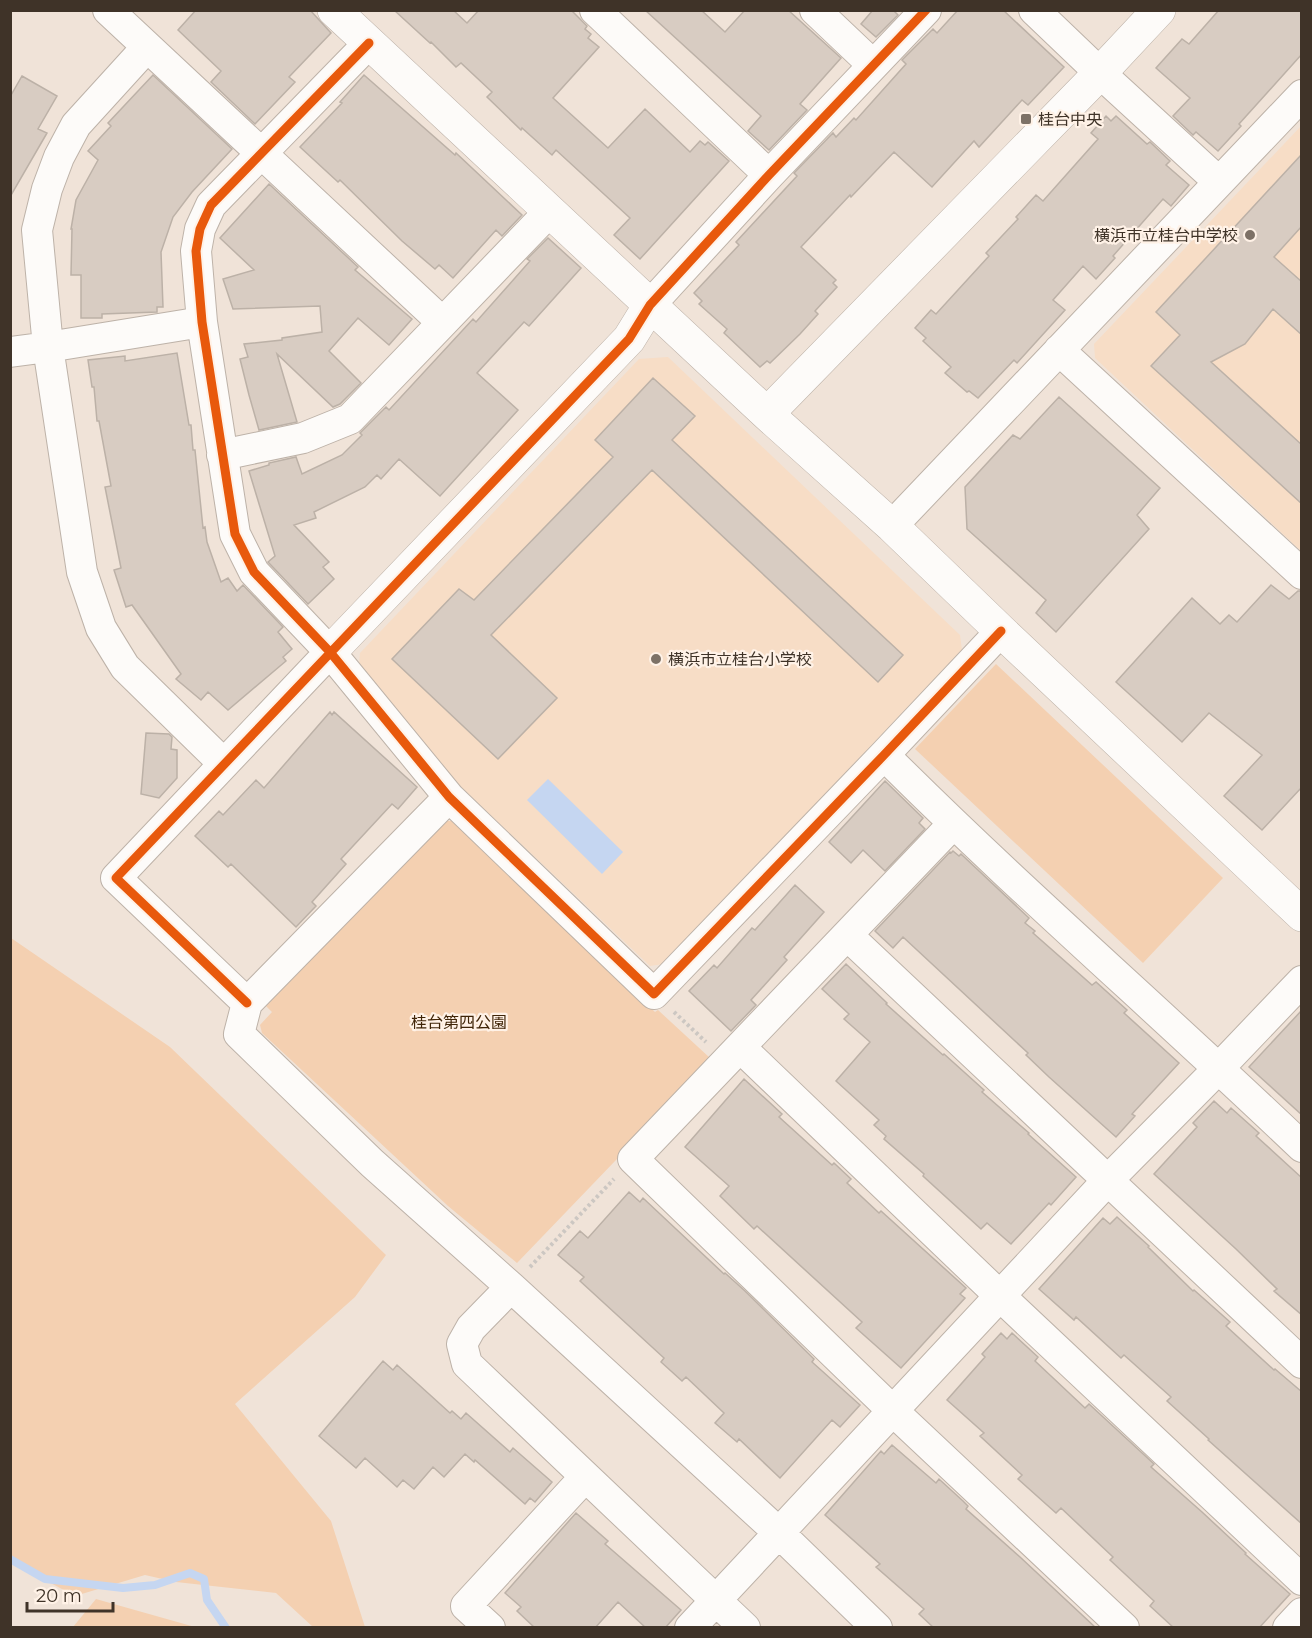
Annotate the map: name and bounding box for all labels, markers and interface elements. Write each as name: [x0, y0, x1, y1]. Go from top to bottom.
place label: 桂台中央: [1038, 110, 1102, 129]
marker: 桂台中央: [1019, 112, 1033, 126]
place label: 横浜市立桂台中学校: [1094, 226, 1238, 245]
marker: 横浜市立桂台中学校: [1243, 228, 1257, 242]
place label: 横浜市立桂台小学校: [668, 650, 812, 669]
marker: 横浜市立桂台小学校: [649, 652, 663, 666]
park label: 桂台第四公園: [411, 1013, 507, 1032]
scale bar: [27, 1575, 112, 1613]
text: 20 m: [36, 1585, 82, 1607]

